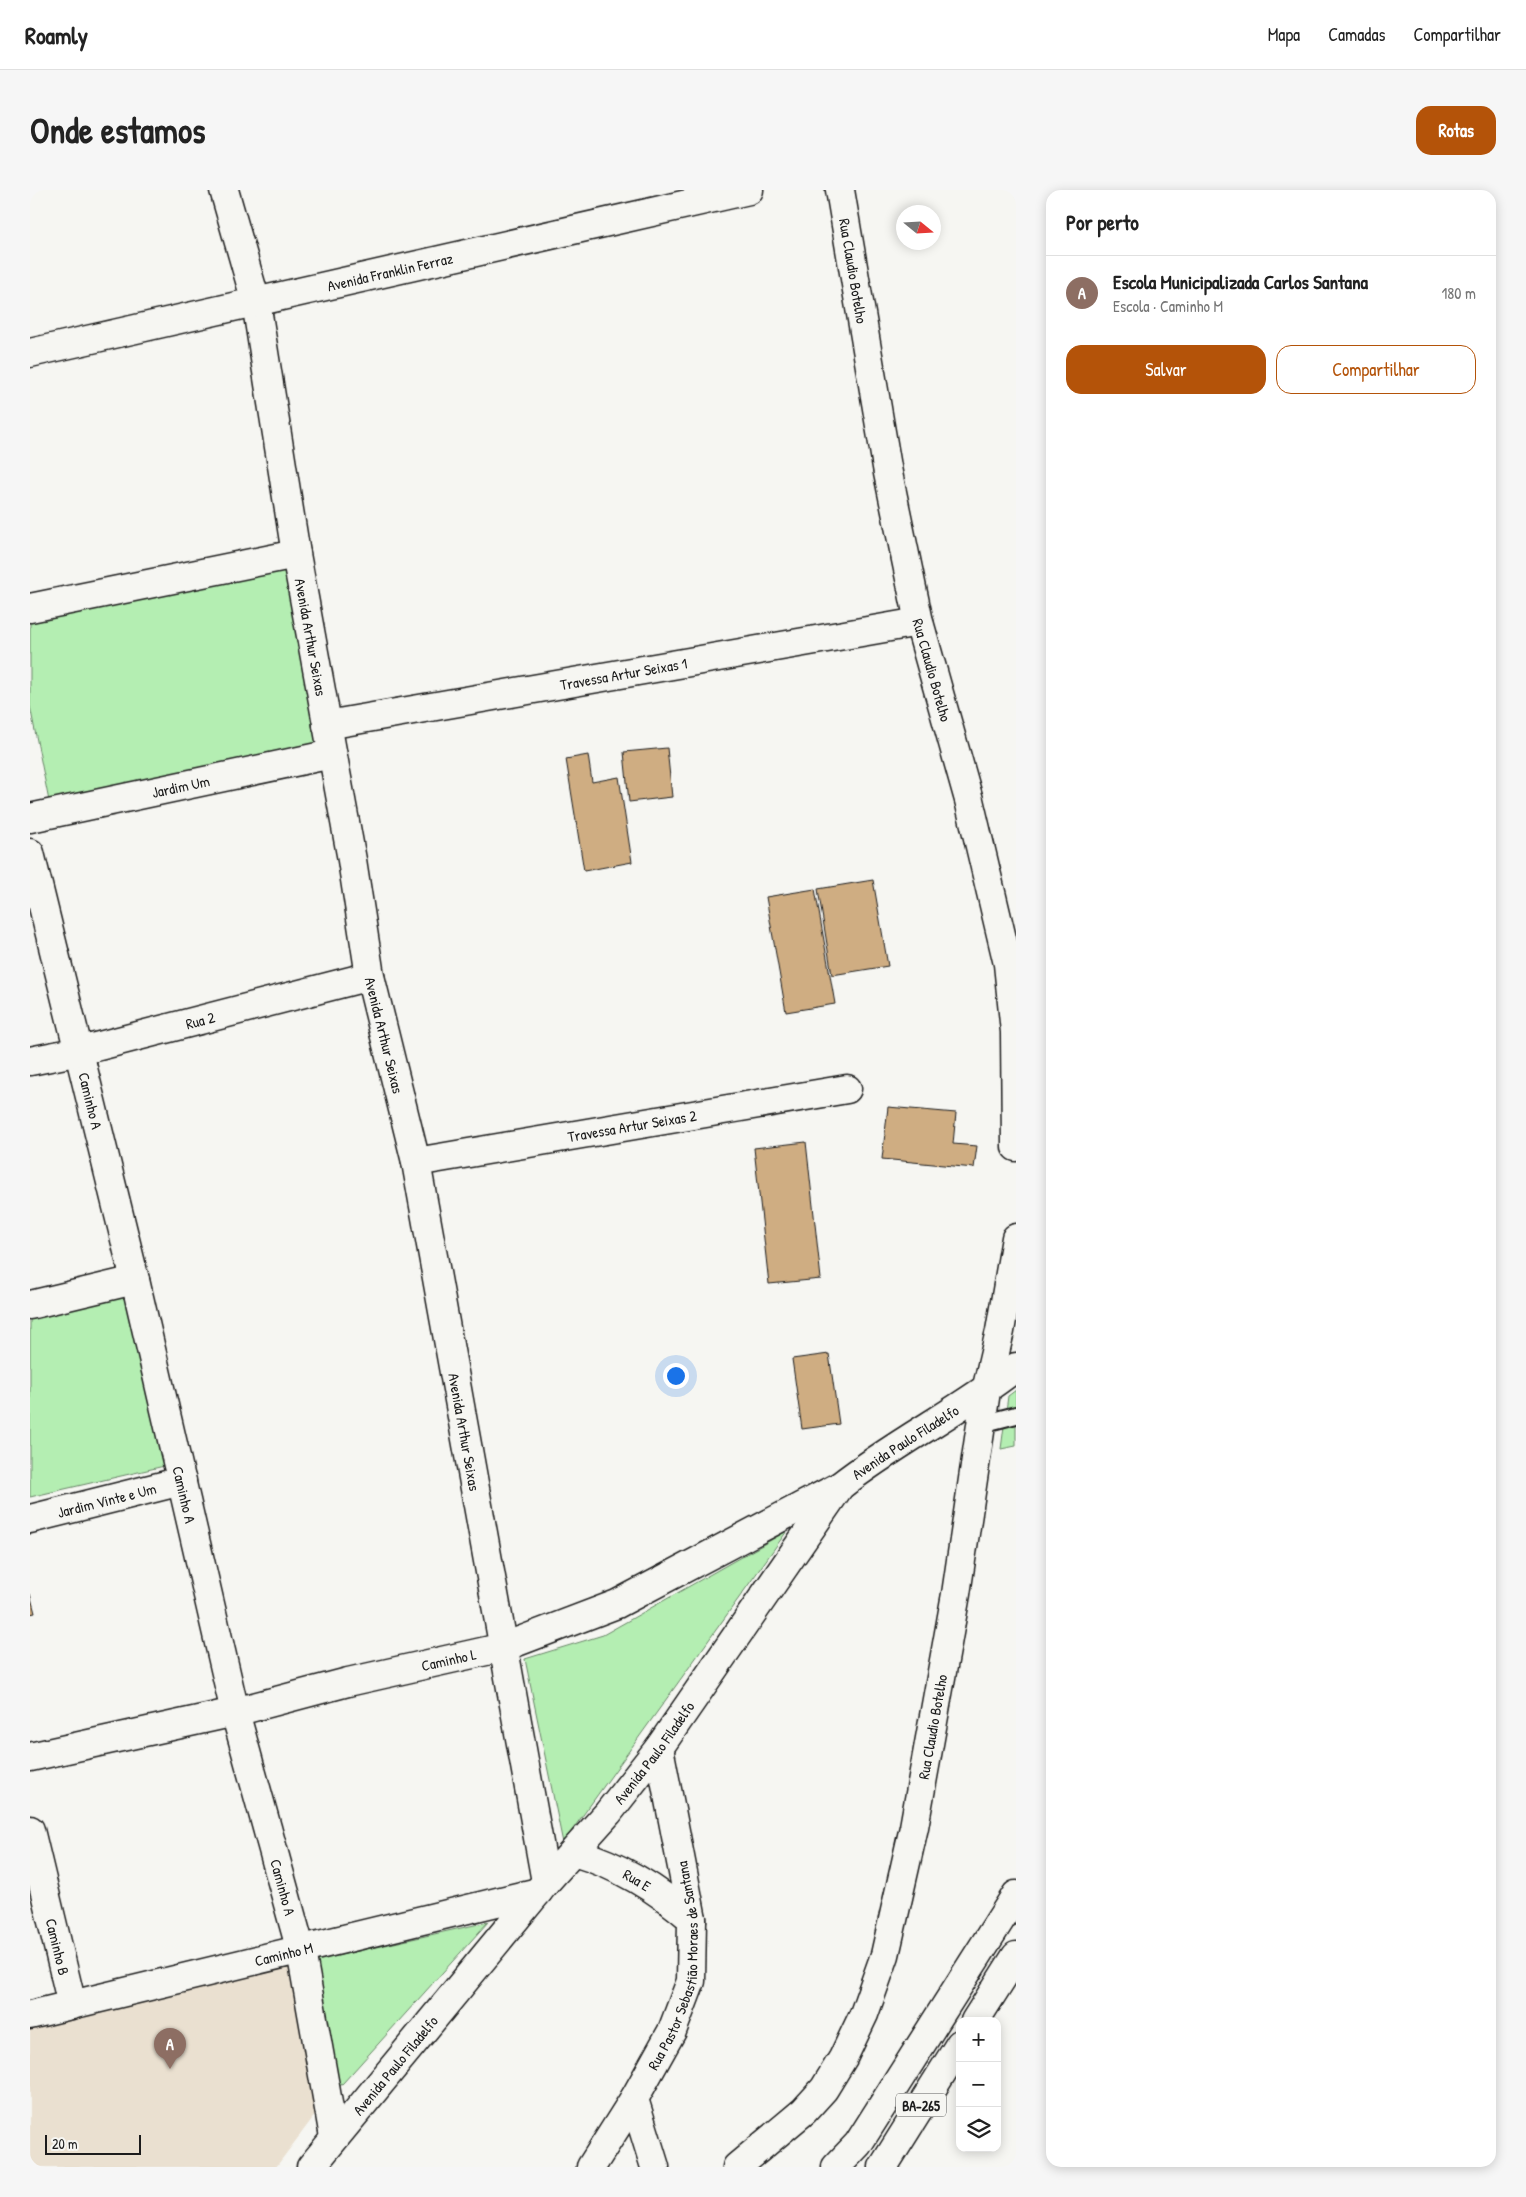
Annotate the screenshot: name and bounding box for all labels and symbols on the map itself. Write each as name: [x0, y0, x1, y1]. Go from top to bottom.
north arrow: [896, 205, 941, 250]
street label: Rua Claudio Botelho: [834, 217, 873, 325]
street label: Avenida Franklin Ferraz: [325, 247, 455, 296]
street label: Avenida Arthur Seixas: [290, 576, 332, 698]
street label: Rua Claudio Botelho: [908, 616, 957, 724]
street label: Travessa Artur Seixas 1: [558, 652, 689, 695]
street label: Jardim Um: [150, 770, 211, 802]
street label: Avenida Arthur Seixas: [360, 975, 409, 1096]
street label: Rua 2: [183, 1006, 217, 1034]
street label: Caminho A: [74, 1070, 108, 1132]
street label: Travessa Artur Seixas 2: [566, 1104, 698, 1147]
your location: [663, 1363, 689, 1389]
street label: Avenida Arthur Seixas: [444, 1371, 486, 1493]
street label: Avenida Paulo Filadelfo: [847, 1399, 963, 1484]
street label: Caminho A: [168, 1464, 202, 1526]
street label: Jardim Vinte e Um: [55, 1477, 158, 1522]
street label: Caminho L: [419, 1643, 479, 1676]
street label: Rua Claudio Botelho: [912, 1673, 952, 1781]
street label: Avenida Paulo Filadelfo: [608, 1697, 699, 1808]
street label: Caminho A: [266, 1857, 301, 1919]
street label: Rua Pastor Sebastião Moraes de Santana: [642, 1859, 702, 2073]
street label: Rua E: [620, 1863, 655, 1896]
street label: Caminho B: [41, 1916, 75, 1977]
street label: Caminho M: [252, 1936, 315, 1971]
street label: Avenida Paulo Filadelfo: [348, 2011, 442, 2119]
pin: A: [154, 2028, 186, 2069]
road number: BA-265: [896, 2094, 946, 2116]
scale bar: [45, 2132, 141, 2155]

